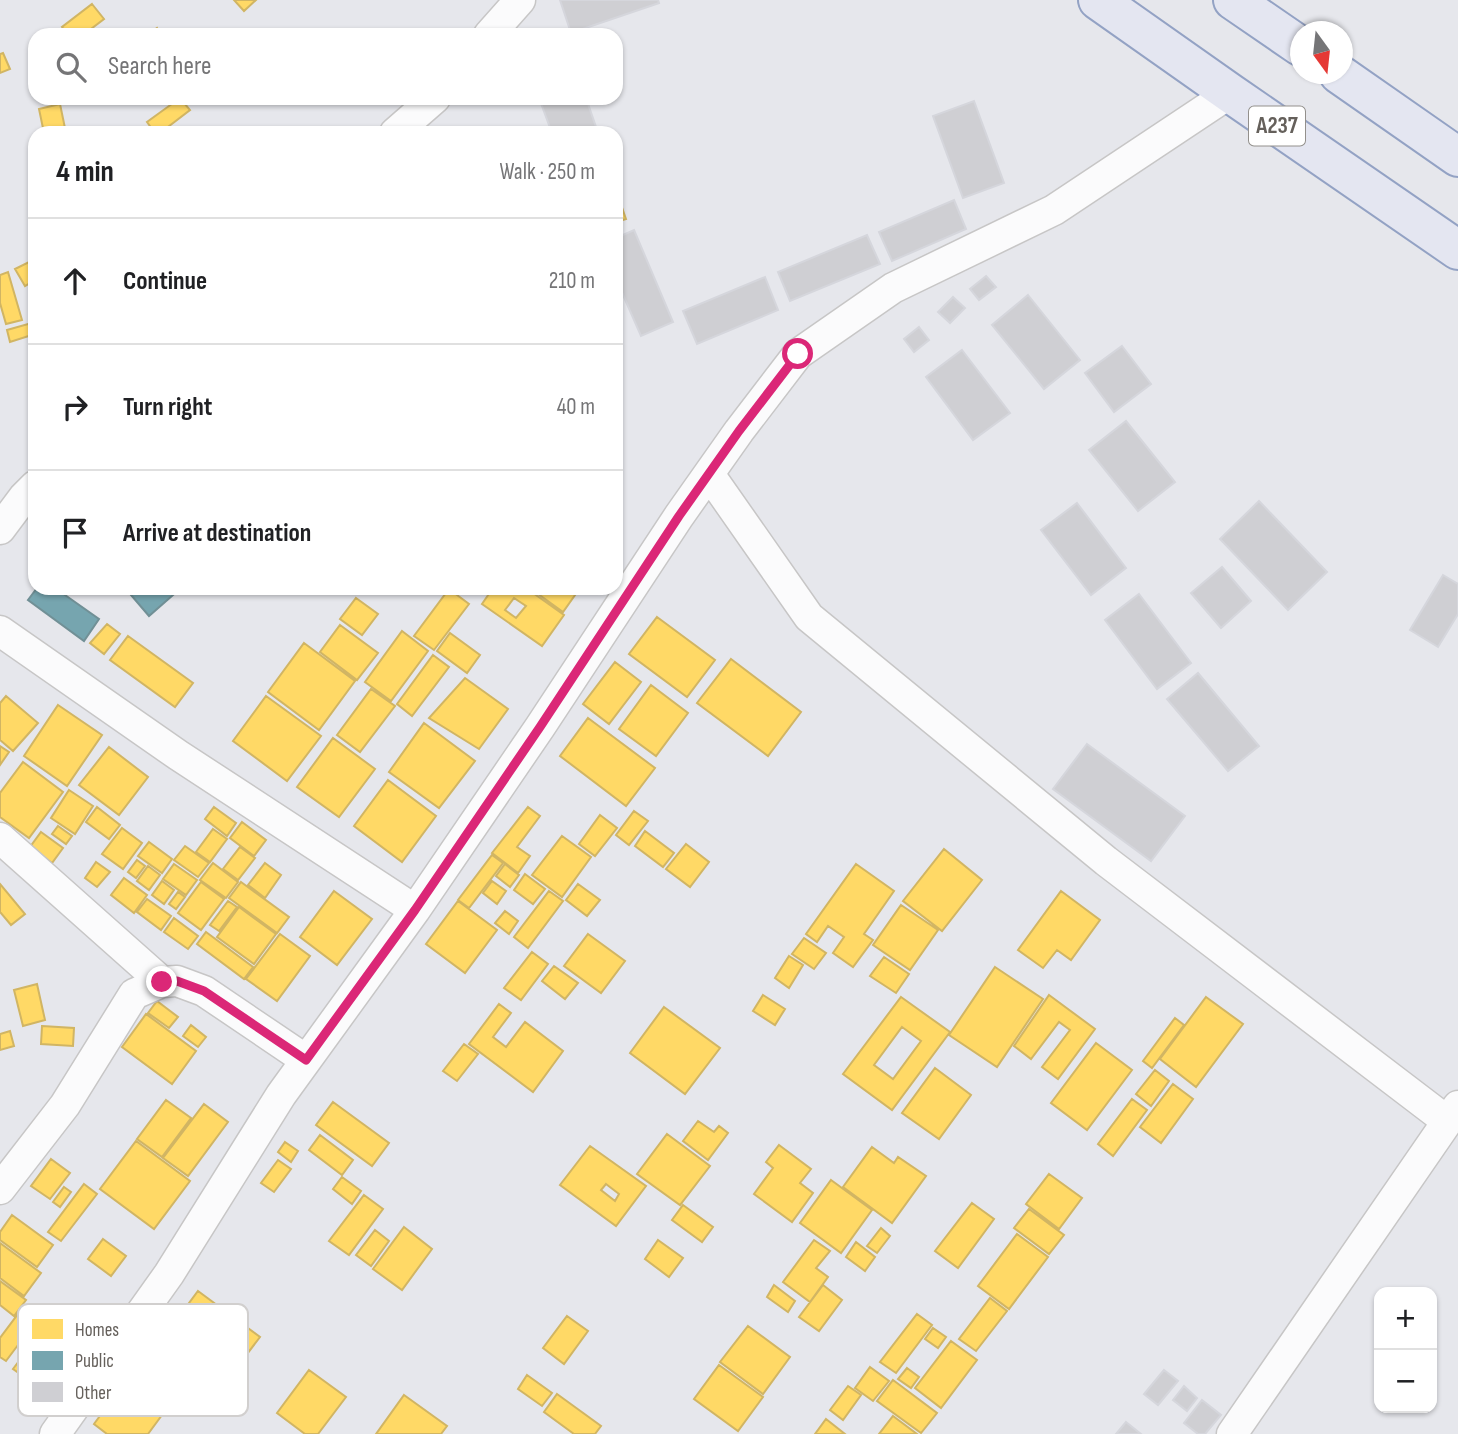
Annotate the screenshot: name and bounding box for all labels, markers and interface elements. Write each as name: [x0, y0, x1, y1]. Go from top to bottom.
north arrow: [1290, 21, 1353, 84]
search box: [28, 28, 623, 105]
icon: search: [52, 48, 90, 86]
text: Search here: [108, 51, 211, 82]
road number: A237: [1249, 106, 1305, 146]
text: 4 min: [56, 154, 114, 190]
text: Walk · 250 m: [499, 158, 595, 186]
icon: ahead: [56, 262, 94, 300]
text: Continue: [123, 266, 207, 297]
text: 210 m: [549, 267, 595, 295]
route start: [782, 338, 813, 369]
icon: right: [56, 388, 94, 426]
text: Turn right: [123, 392, 212, 423]
text: 40 m: [557, 393, 595, 421]
icon: arrive: [56, 514, 94, 552]
text: Arrive at destination: [123, 518, 311, 549]
route end: [146, 966, 177, 997]
map controls: [1374, 1287, 1437, 1413]
button: +: [1374, 1287, 1437, 1350]
legend: [18, 1304, 248, 1416]
text: Homes: [75, 1319, 119, 1342]
text: Public: [75, 1350, 114, 1373]
button: −: [1374, 1350, 1437, 1413]
text: Other: [75, 1382, 112, 1405]

